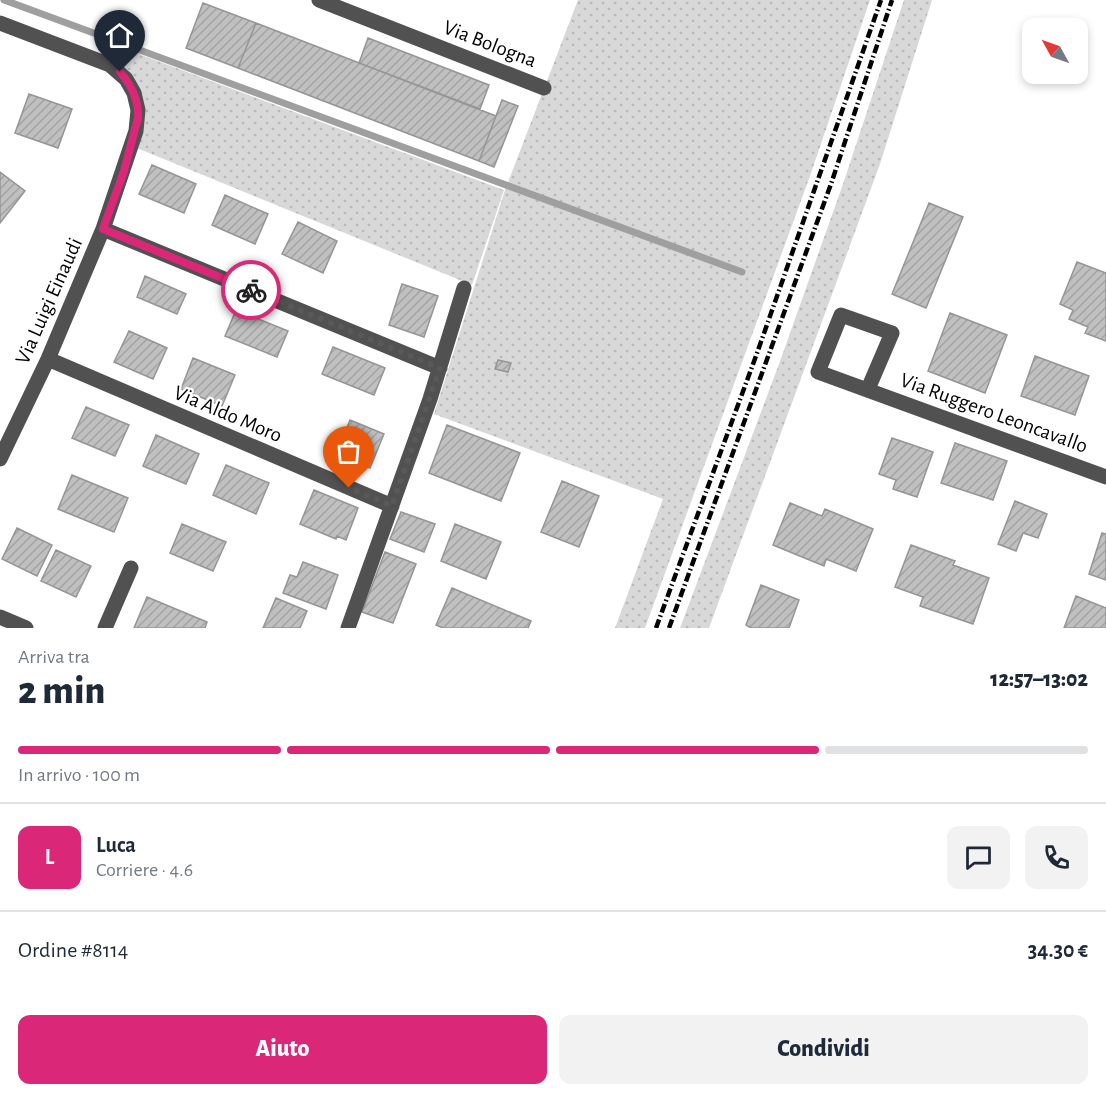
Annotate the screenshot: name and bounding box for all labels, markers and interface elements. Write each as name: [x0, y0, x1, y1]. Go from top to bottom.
pin: [94, 10, 145, 72]
street label: Via Bologna: [441, 17, 540, 71]
north arrow: [1022, 18, 1088, 84]
map controls: [1022, 18, 1088, 84]
icon: home: [103, 19, 136, 52]
street label: Via Luigi Einaudi: [12, 235, 86, 367]
courier: [221, 260, 281, 320]
icon: bike: [235, 274, 268, 307]
street label: Via Ruggero Leoncavallo: [897, 369, 1091, 457]
street label: Via Aldo Moro: [171, 382, 285, 446]
pin: [323, 426, 374, 488]
icon: bag: [332, 435, 365, 468]
text: Arriva tra: [18, 647, 90, 667]
text: 12:57–13:02: [990, 668, 1088, 690]
text: 2 min: [18, 672, 105, 711]
text: In arrivo · 100 m: [18, 765, 140, 785]
button: chat: [947, 826, 1010, 889]
button: phone: [1025, 826, 1088, 889]
text: Luca: [96, 834, 136, 856]
text: L: [45, 846, 54, 868]
text: Corriere · 4.6: [96, 860, 193, 880]
text: Ordine #8114: [18, 939, 128, 961]
text: 34.30 €: [1028, 939, 1088, 961]
button: Aiuto: [18, 1015, 547, 1084]
button: Condividi: [559, 1015, 1088, 1084]

